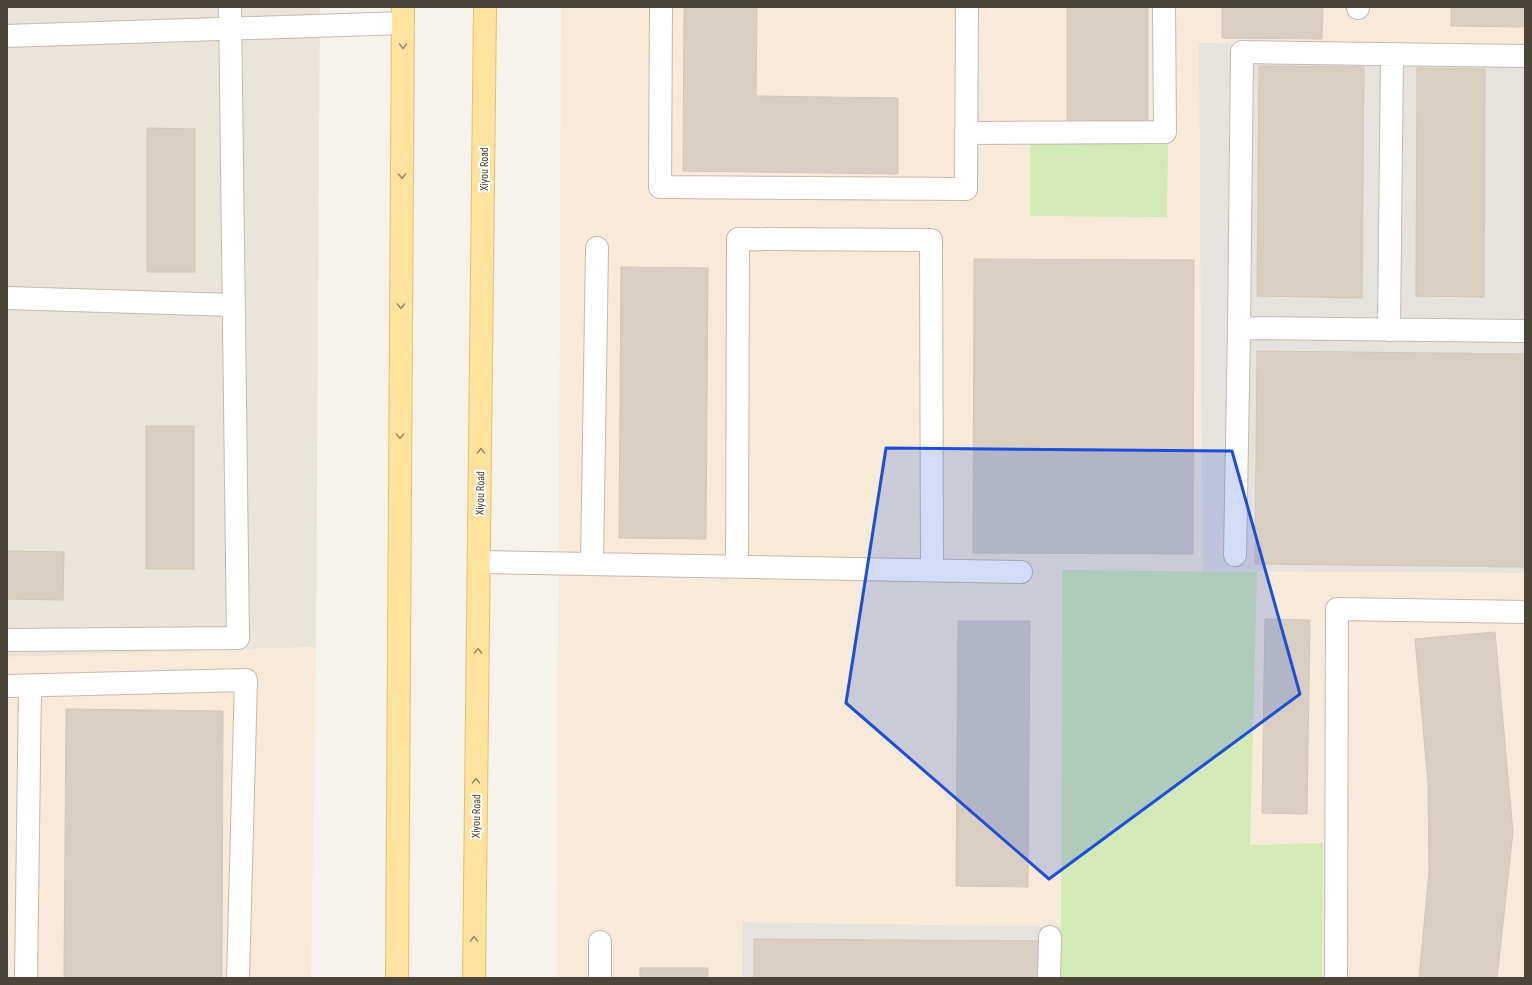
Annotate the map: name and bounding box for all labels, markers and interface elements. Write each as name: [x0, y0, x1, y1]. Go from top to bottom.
one-way arrow: [399, 43, 407, 49]
street label: Xiyou Road: [477, 147, 492, 192]
one-way arrow: [398, 173, 406, 179]
one-way arrow: [397, 303, 405, 309]
one-way arrow: [396, 433, 404, 439]
one-way arrow: [477, 448, 485, 454]
street label: Xiyou Road: [473, 471, 488, 516]
one-way arrow: [474, 648, 482, 654]
one-way arrow: [472, 778, 480, 784]
street label: Xiyou Road: [469, 794, 484, 839]
one-way arrow: [470, 936, 478, 942]

